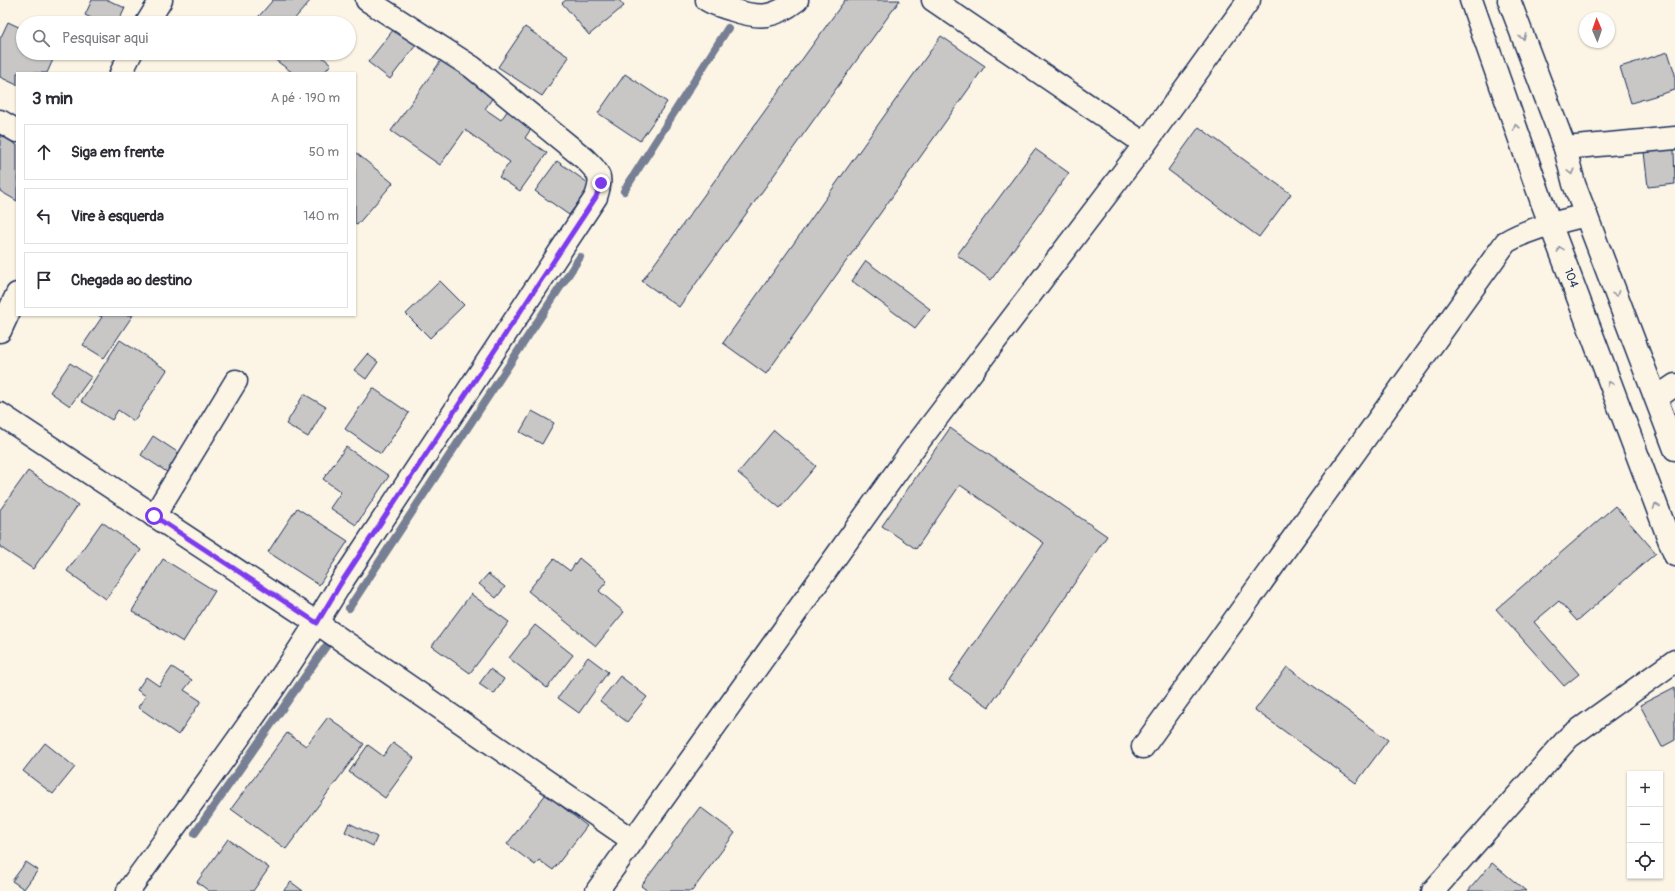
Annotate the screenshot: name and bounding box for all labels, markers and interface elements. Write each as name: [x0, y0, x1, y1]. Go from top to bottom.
north arrow: [1579, 12, 1615, 48]
search box: [16, 16, 356, 60]
icon: search: [30, 27, 52, 49]
text: Pesquisar aqui: [62, 29, 148, 48]
one-way arrow: [1518, 33, 1526, 40]
text: 3 min: [32, 88, 73, 109]
text: A pé · 190 m: [271, 90, 340, 106]
one-way arrow: [1512, 123, 1520, 130]
icon: ahead: [33, 141, 55, 163]
text: Siga em frente: [71, 143, 164, 162]
text: 50 m: [309, 144, 339, 160]
one-way arrow: [1566, 168, 1575, 175]
route end: [592, 174, 610, 192]
icon: left: [33, 205, 55, 227]
text: Vire à esquerda: [71, 207, 164, 226]
text: 140 m: [303, 208, 339, 224]
one-way arrow: [1556, 246, 1564, 253]
street label: 104: [1560, 266, 1582, 290]
icon: arrive: [33, 269, 55, 291]
text: Chegada ao destino: [71, 271, 192, 290]
one-way arrow: [1611, 289, 1619, 297]
one-way arrow: [1607, 380, 1615, 387]
one-way arrow: [1653, 502, 1661, 509]
route start: [145, 507, 163, 525]
map controls: [1627, 771, 1663, 879]
button: +: [1627, 771, 1663, 807]
button: −: [1627, 807, 1663, 843]
button: locate: [1627, 843, 1663, 879]

